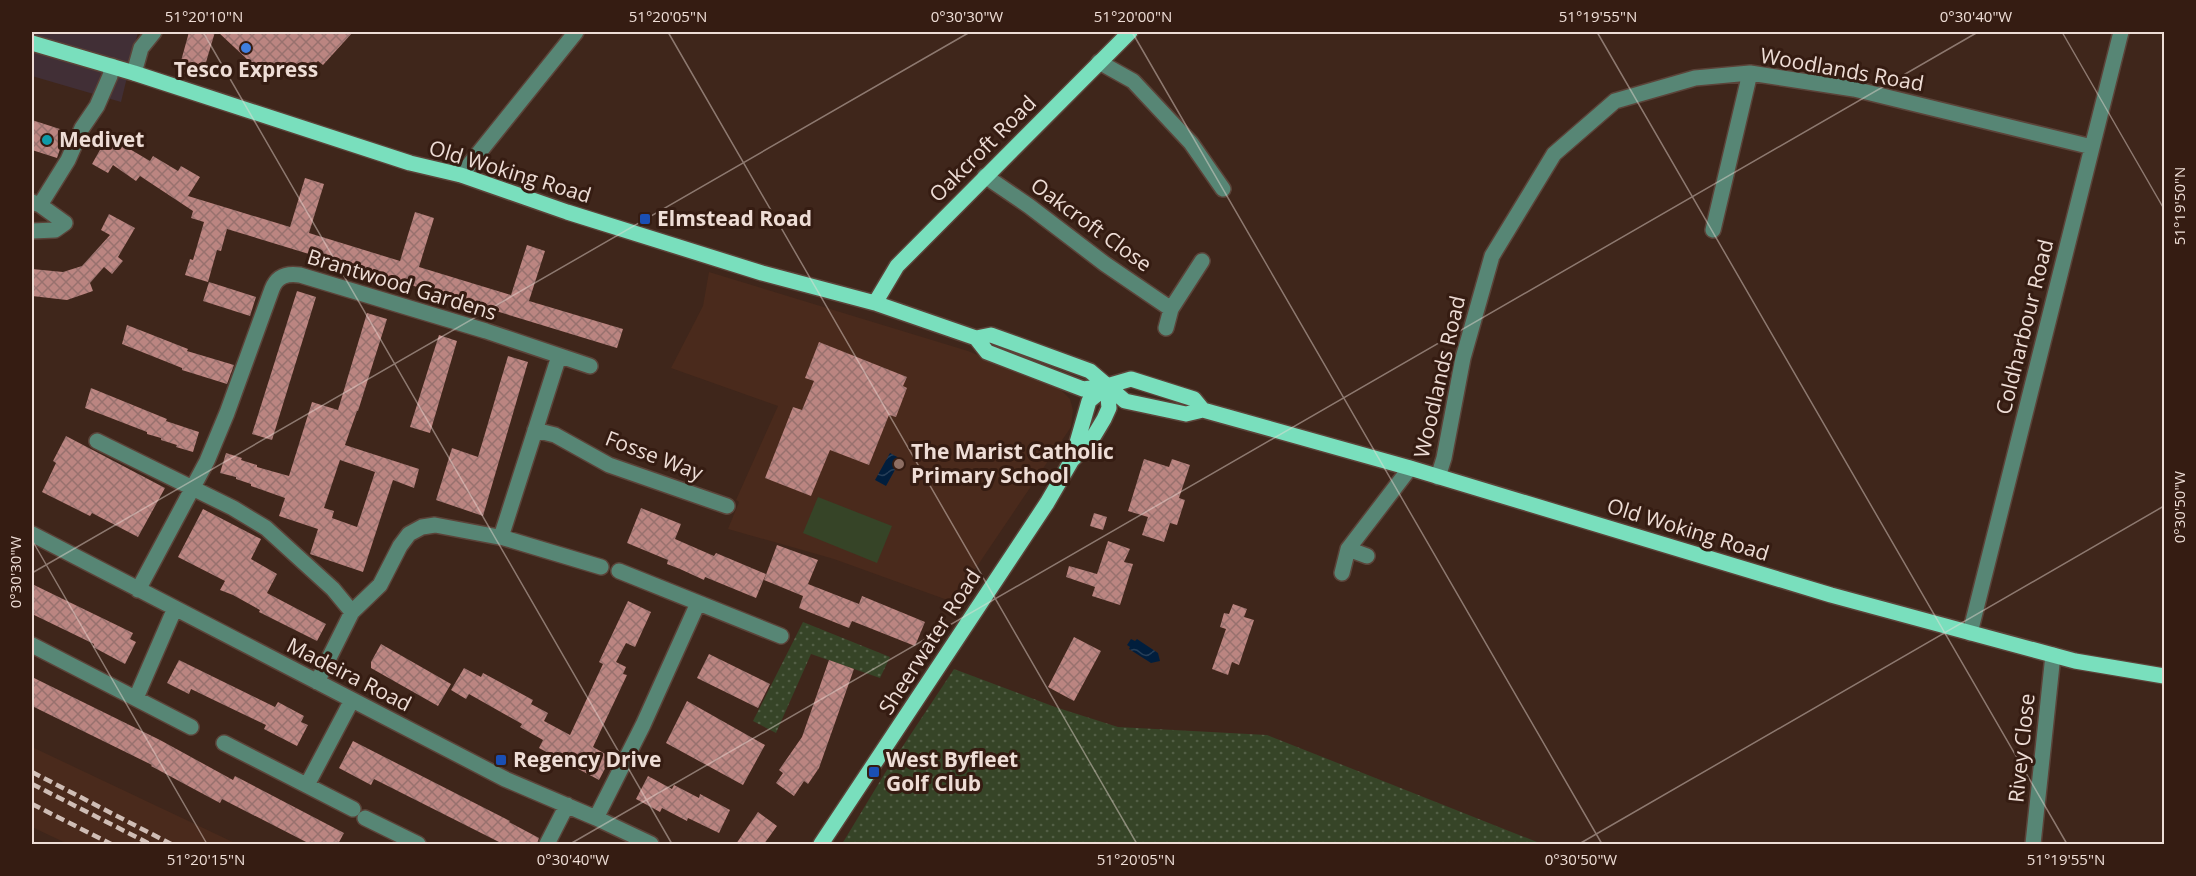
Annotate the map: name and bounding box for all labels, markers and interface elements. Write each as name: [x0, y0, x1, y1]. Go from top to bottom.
text: 51°20'10"N: [165, 6, 243, 26]
text: 51°20'05"N: [629, 6, 707, 26]
text: 0°30'30"W: [931, 6, 1003, 26]
text: 51°20'00"N: [1094, 6, 1172, 26]
text: 51°19'55"N: [1559, 6, 1637, 26]
text: 0°30'40"W: [1940, 6, 2012, 26]
marker: Tesco Express: [239, 41, 253, 55]
street label: Woodlands Road: [1758, 41, 1926, 97]
place label: Tesco Express: [174, 55, 318, 83]
street label: Oakcroft Road: [923, 89, 1042, 208]
place label: Medivet: [59, 125, 144, 153]
marker: Medivet: [40, 133, 54, 147]
street label: Old Woking Road: [426, 133, 595, 209]
text: 51°19'50"N: [2169, 167, 2189, 245]
street label: Oakcroft Close: [1025, 171, 1158, 278]
place label: Elmstead Road: [657, 204, 812, 232]
marker: Elmstead Road: [638, 212, 652, 226]
street label: Coldharbour Road: [1989, 236, 2059, 417]
street label: Brantwood Gardens: [304, 242, 501, 326]
street label: Woodlands Road: [1407, 293, 1471, 461]
street label: Fosse Way: [602, 424, 708, 487]
place label: The Marist Catholic Primary School: [911, 437, 1114, 489]
marker: The Marist Catholic Primary School: [892, 457, 906, 471]
text: 0°30'50"W: [2169, 471, 2189, 543]
street label: Old Woking Road: [1604, 491, 1773, 567]
text: 0°30'30"W: [5, 536, 25, 608]
street label: Sheerwater Road: [872, 563, 987, 720]
street label: Madeira Road: [282, 631, 417, 718]
street label: Rivey Close: [2001, 692, 2041, 804]
place label: Regency Drive: [513, 745, 661, 773]
place label: West Byfleet Golf Club: [886, 745, 1018, 797]
marker: Regency Drive: [494, 753, 508, 767]
marker: West Byfleet Golf Club: [867, 765, 881, 779]
text: 51°20'15"N: [167, 849, 245, 869]
text: 0°30'40"W: [537, 849, 609, 869]
text: 51°20'05"N: [1097, 849, 1175, 869]
text: 0°30'50"W: [1545, 849, 1617, 869]
text: 51°19'55"N: [2027, 849, 2105, 869]

